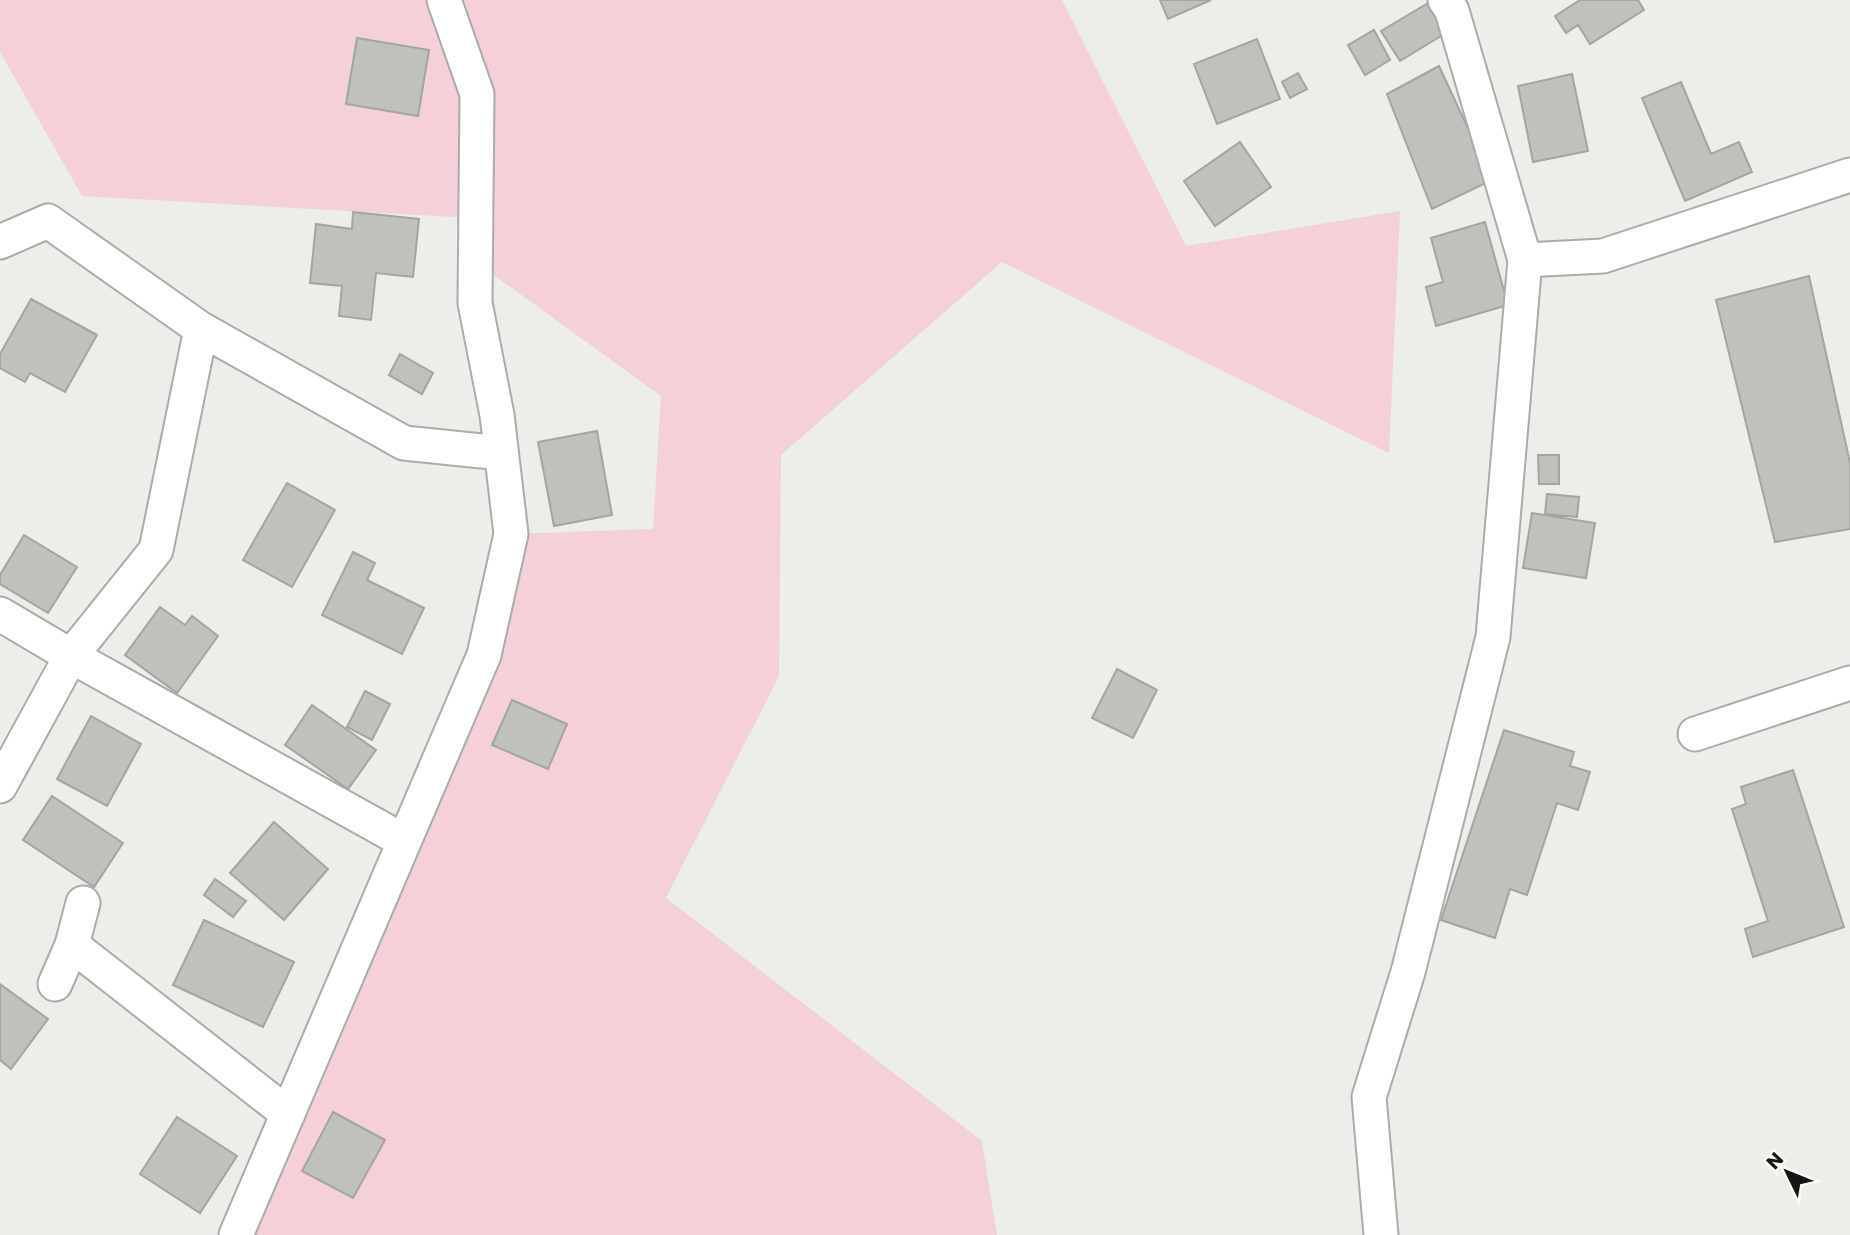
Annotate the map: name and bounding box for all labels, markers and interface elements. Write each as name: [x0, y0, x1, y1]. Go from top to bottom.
north arrow: [1752, 1137, 1822, 1207]
text: N: [1760, 1146, 1790, 1175]

